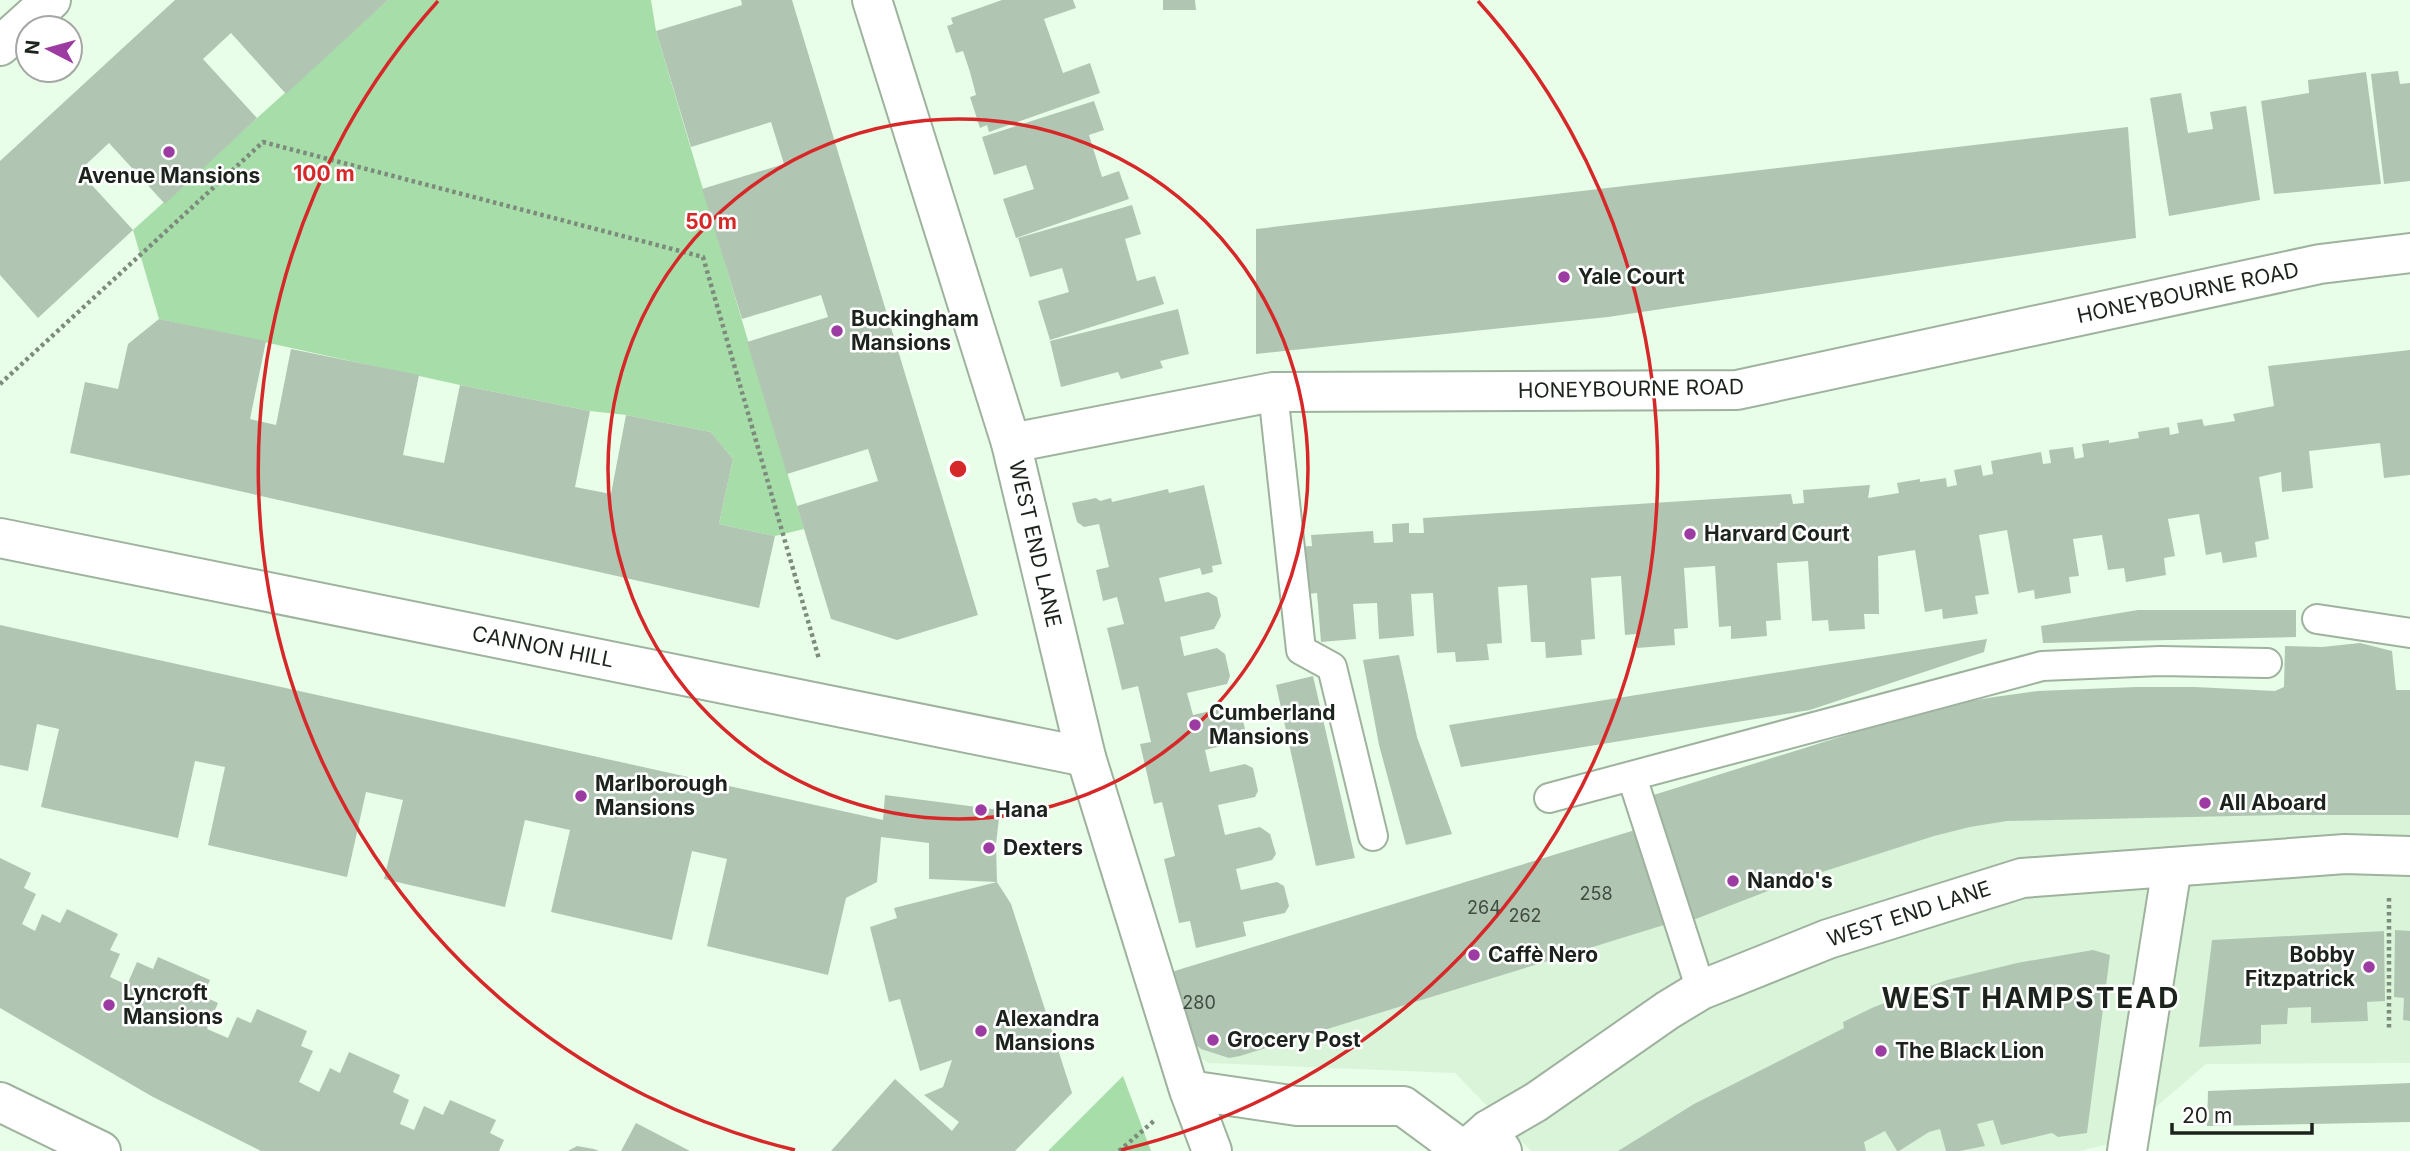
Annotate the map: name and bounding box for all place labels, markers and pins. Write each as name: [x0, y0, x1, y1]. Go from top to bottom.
marker: Avenue Mansions: [161, 144, 177, 160]
place label: Avenue Mansions: [78, 163, 260, 188]
place label: Yale Court: [1578, 264, 1685, 289]
marker: Yale Court: [1556, 269, 1572, 285]
place label: Buckingham Mansions: [851, 306, 979, 355]
marker: Buckingham Mansions: [829, 323, 845, 339]
centre of rings: [946, 457, 970, 481]
place label: Harvard Court: [1704, 521, 1850, 546]
marker: Harvard Court: [1682, 526, 1698, 542]
place label: Cumberland Mansions: [1209, 700, 1336, 749]
marker: Cumberland Mansions: [1187, 717, 1203, 733]
place label: Marlborough Mansions: [595, 771, 728, 820]
marker: Marlborough Mansions: [573, 788, 589, 804]
place label: All Aboard: [2219, 790, 2327, 815]
marker: All Aboard: [2197, 795, 2213, 811]
place label: Hana: [995, 797, 1048, 822]
marker: Hana: [973, 802, 989, 818]
place label: Dexters: [1003, 835, 1083, 860]
marker: Dexters: [981, 840, 997, 856]
place label: Nando's: [1747, 868, 1833, 893]
marker: Nando's: [1725, 873, 1741, 889]
place label: Caffè Nero: [1488, 942, 1598, 967]
place label: Bobby Fitzpatrick: [2245, 942, 2356, 991]
marker: Caffè Nero: [1466, 947, 1482, 963]
marker: Bobby Fitzpatrick: [2361, 959, 2377, 975]
place label: Lyncroft Mansions: [123, 980, 223, 1029]
marker: Lyncroft Mansions: [101, 997, 117, 1013]
place label: Alexandra Mansions: [995, 1006, 1100, 1055]
marker: Alexandra Mansions: [973, 1023, 989, 1039]
place label: Grocery Post: [1227, 1027, 1361, 1052]
marker: Grocery Post: [1205, 1032, 1221, 1048]
place label: The Black Lion: [1895, 1038, 2044, 1063]
marker: The Black Lion: [1873, 1043, 1889, 1059]

